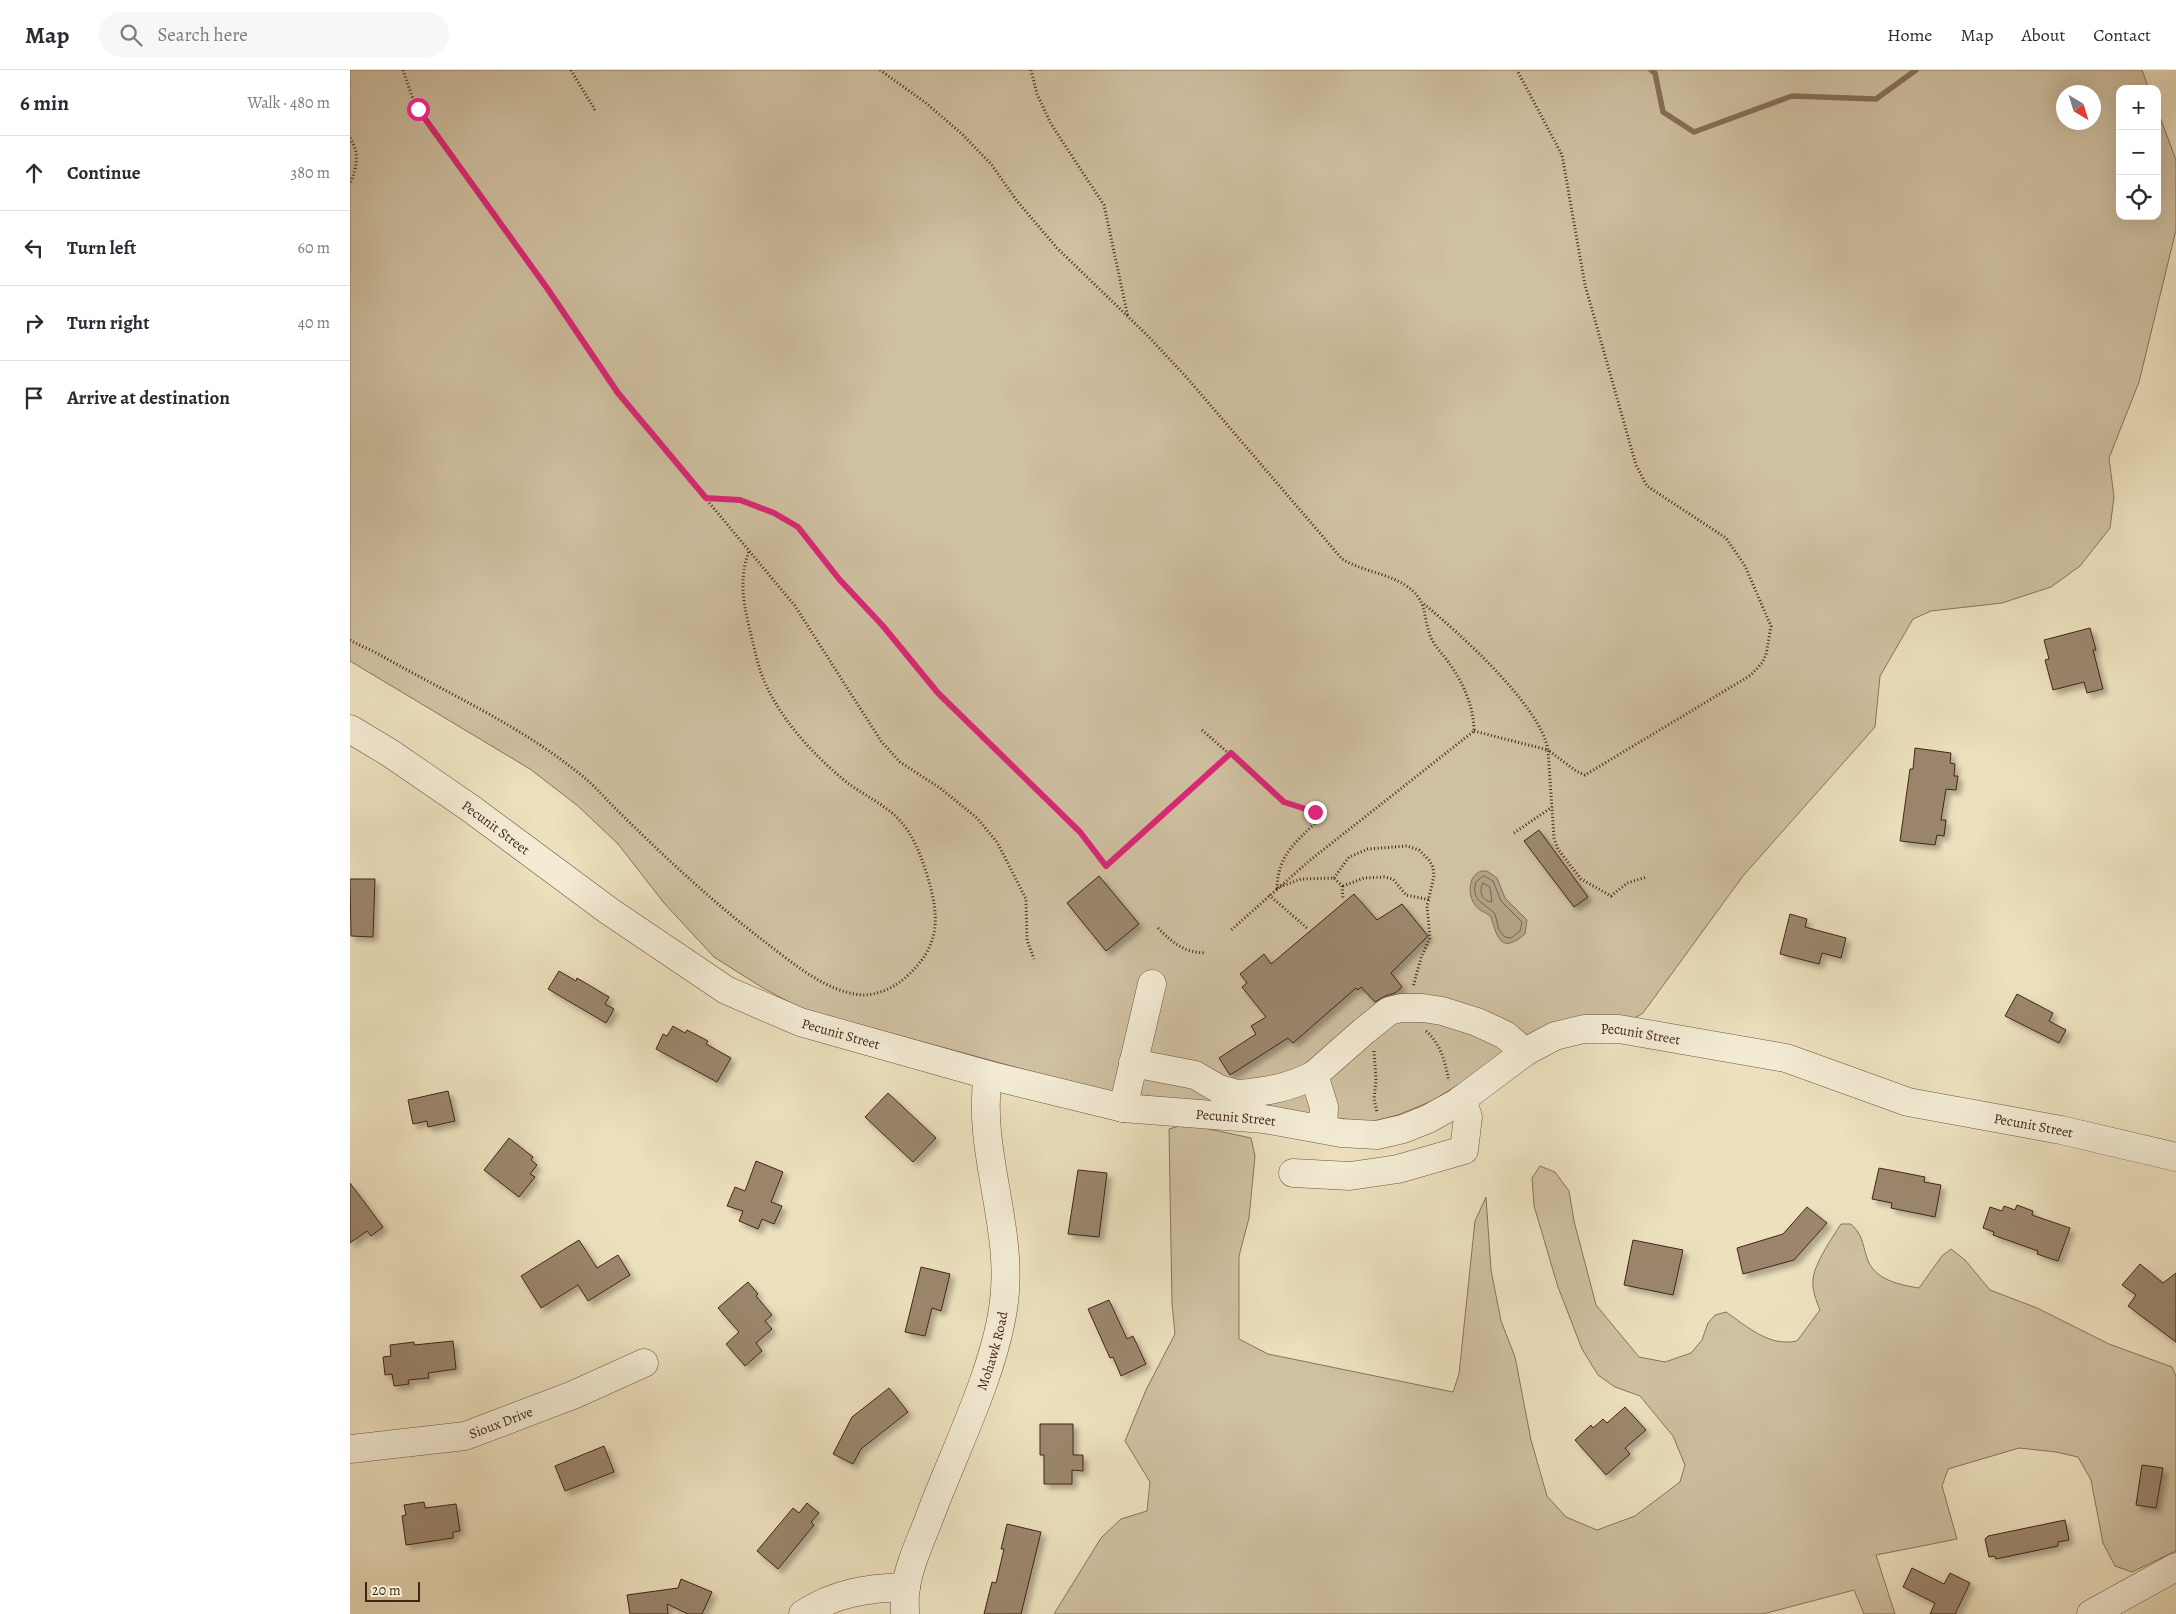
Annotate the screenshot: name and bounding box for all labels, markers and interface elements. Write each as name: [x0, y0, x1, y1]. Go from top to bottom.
search box: [99, 12, 449, 57]
text: Map: [25, 19, 69, 51]
icon: search: [117, 21, 145, 49]
text: Search here: [157, 22, 248, 48]
text: Home: [1887, 23, 1932, 47]
text: Map: [1960, 23, 1993, 47]
text: About: [2021, 23, 2065, 47]
text: Contact: [2093, 23, 2151, 47]
north arrow: [2056, 85, 2101, 130]
map controls: [2116, 85, 2161, 220]
button: +: [2116, 85, 2161, 130]
text: 6 min: [20, 89, 69, 117]
text: Walk · 480 m: [248, 92, 330, 114]
route start: [407, 98, 430, 121]
button: −: [2116, 130, 2161, 175]
icon: ahead: [20, 159, 48, 187]
text: Continue: [67, 160, 141, 186]
text: 380 m: [291, 162, 330, 184]
button: locate: [2116, 175, 2161, 220]
icon: left: [20, 234, 48, 262]
text: Turn left: [67, 235, 136, 261]
text: 60 m: [298, 237, 330, 259]
icon: right: [20, 309, 48, 337]
text: Turn right: [67, 310, 149, 336]
text: 40 m: [298, 312, 330, 334]
icon: arrive: [20, 384, 48, 412]
text: Arrive at destination: [67, 385, 230, 411]
street label: Pecunit Street: [458, 796, 534, 859]
route end: [1304, 801, 1327, 824]
street label: Pecunit Street: [799, 1014, 882, 1054]
street label: Pecunit Street: [1601, 1020, 1682, 1050]
street label: Pecunit Street: [1195, 1105, 1278, 1131]
street label: Pecunit Street: [1992, 1109, 2075, 1143]
street label: Mohawk Road: [972, 1309, 1013, 1393]
street label: Sioux Drive: [466, 1402, 536, 1444]
scale bar: [365, 1579, 420, 1602]
text: 20 m: [372, 1581, 401, 1600]

